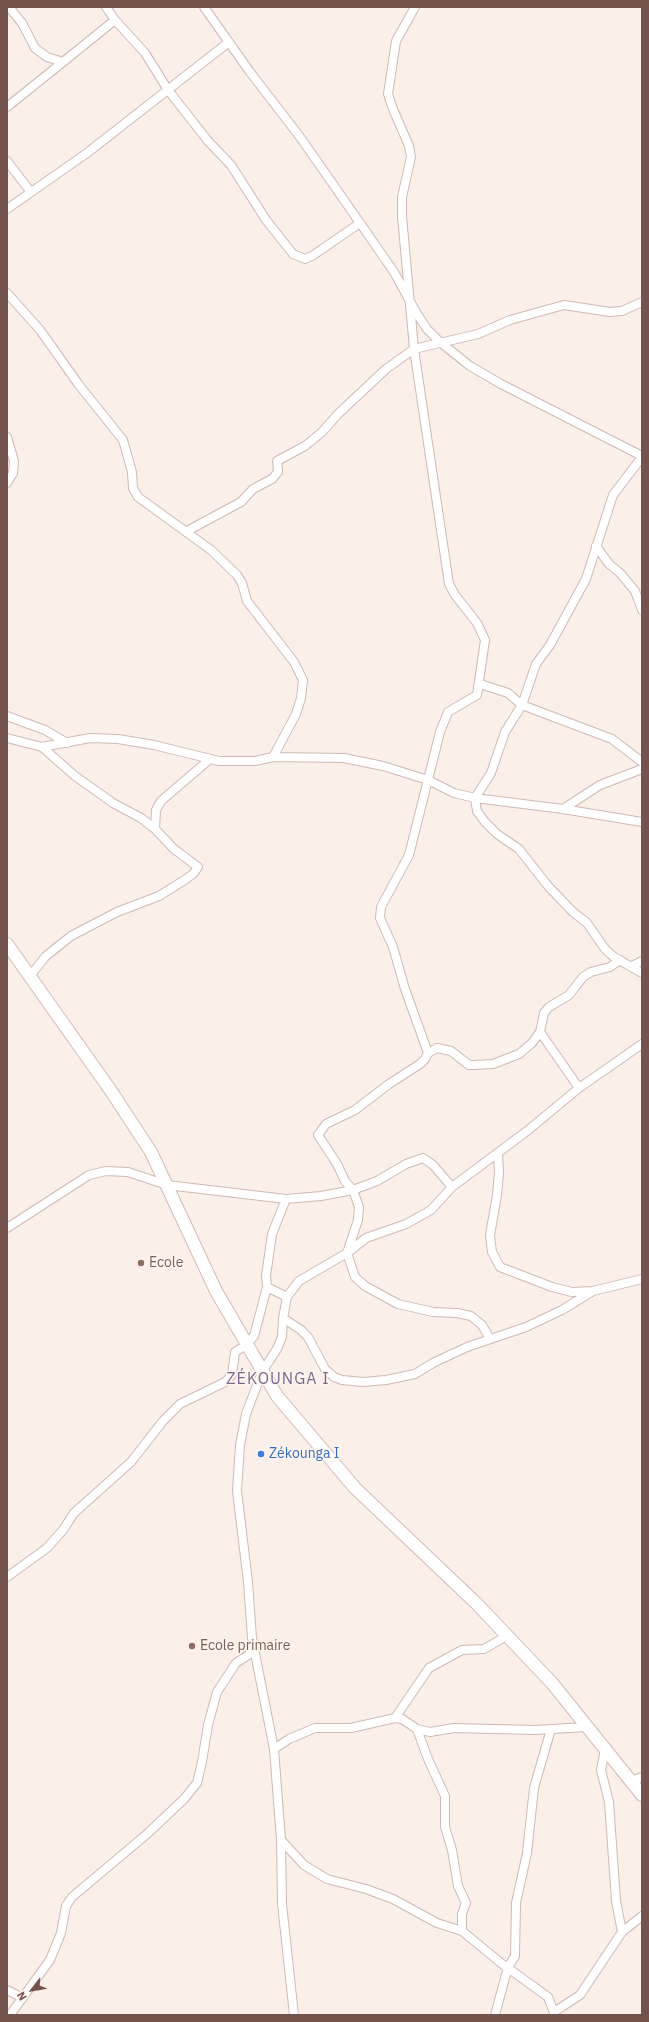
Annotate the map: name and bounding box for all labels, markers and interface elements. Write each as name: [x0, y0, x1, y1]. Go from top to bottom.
place label: Ecole: [149, 1255, 183, 1271]
marker: Ecole: [136, 1258, 146, 1268]
district label: ZÉKOUNGA I: [226, 1369, 330, 1389]
place label: Zékounga I: [269, 1446, 339, 1462]
marker: Zékounga I: [256, 1449, 266, 1459]
place label: Ecole primaire: [200, 1638, 290, 1654]
marker: Ecole primaire: [187, 1641, 197, 1651]
north arrow: [12, 1970, 52, 2010]
text: N: [14, 1989, 30, 2003]

